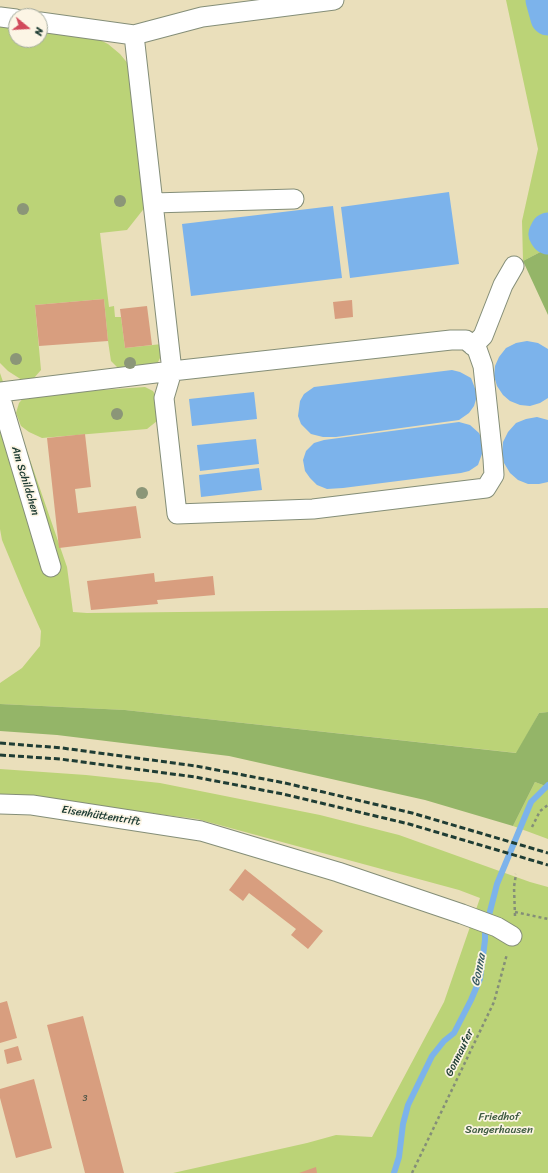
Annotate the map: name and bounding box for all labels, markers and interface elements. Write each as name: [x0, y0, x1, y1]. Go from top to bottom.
north arrow: [8, 8, 48, 48]
text: N: [29, 25, 49, 38]
street label: Am Schildchen: [8, 445, 42, 517]
street label: Eisenhüttentrift: [61, 803, 141, 829]
water label: Gonna: [469, 953, 489, 987]
street label: Gonnaufer: [443, 1027, 477, 1079]
house number: 3: [83, 1094, 87, 1104]
park label: Friedhof Sangerhausen: [465, 1110, 533, 1136]

